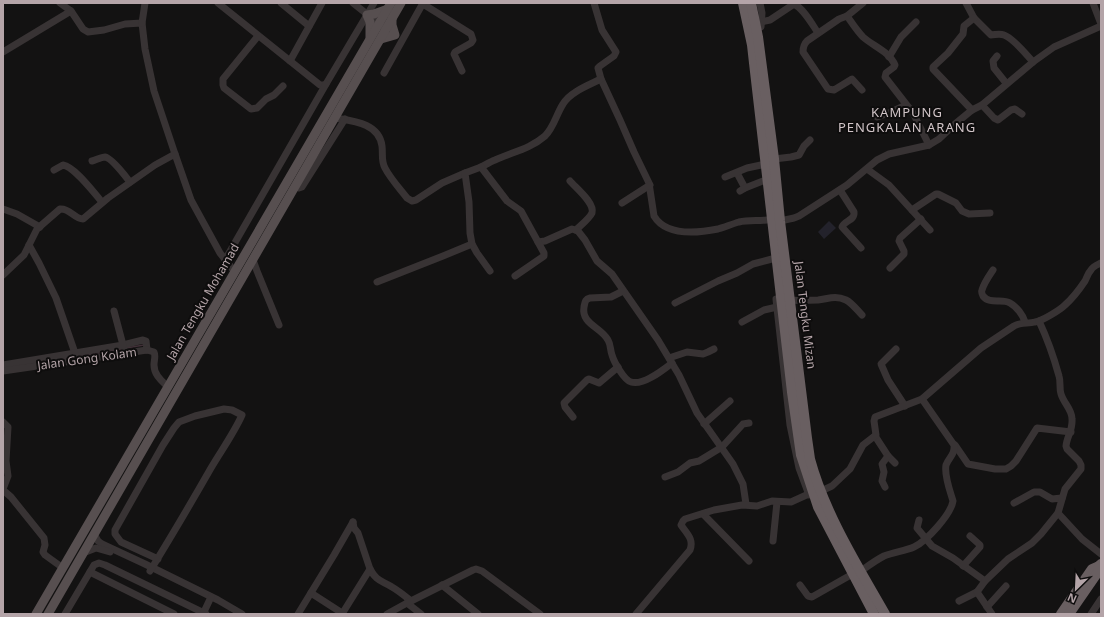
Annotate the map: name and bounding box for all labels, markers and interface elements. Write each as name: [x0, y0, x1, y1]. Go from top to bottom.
district label: KAMPUNG PENGKALAN ARANG: [838, 103, 976, 136]
street label: Jalan Tengku Mohamad: [162, 240, 243, 364]
street label: Jalan Tengku Mizan: [790, 259, 821, 370]
street label: Jalan Gong Kolam: [35, 343, 138, 374]
north arrow: [1056, 569, 1096, 609]
text: N: [1065, 590, 1079, 607]

